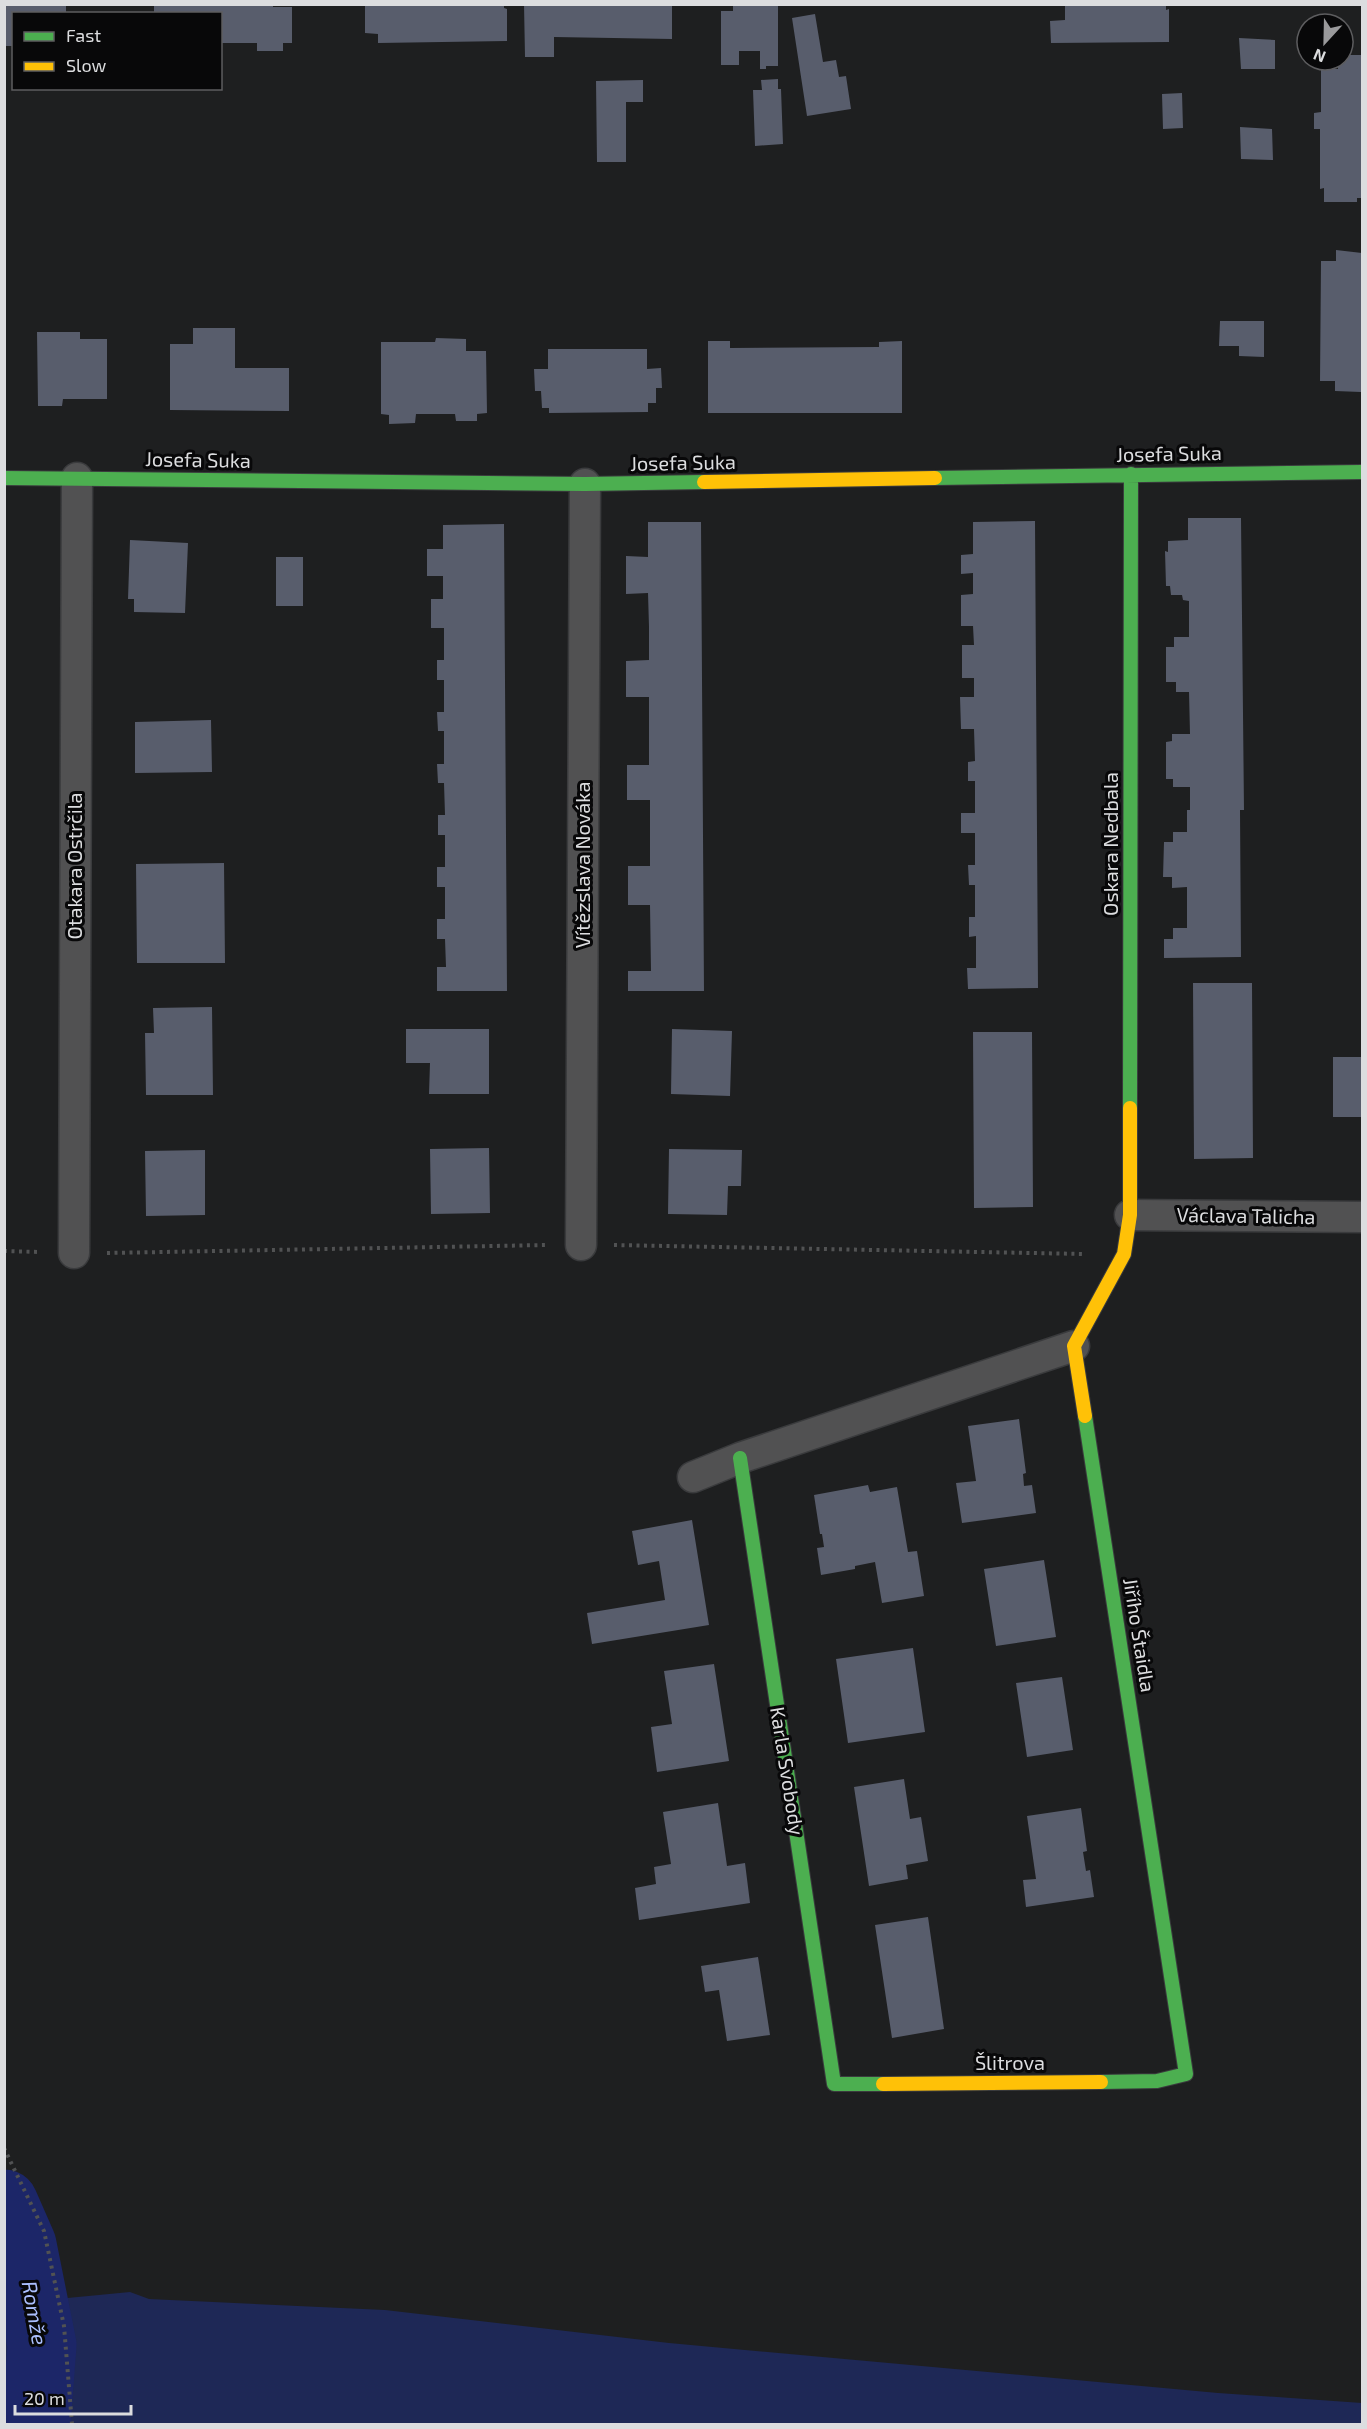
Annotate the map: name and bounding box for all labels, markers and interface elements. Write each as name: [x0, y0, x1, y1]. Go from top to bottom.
legend: [12, 12, 222, 90]
north arrow: [1295, 12, 1355, 72]
text: Fast: [66, 24, 101, 46]
text: N: [1310, 45, 1328, 67]
text: Slow: [66, 54, 107, 76]
street label: Josefa Suka: [1116, 440, 1222, 466]
street label: Josefa Suka: [145, 446, 251, 472]
street label: Josefa Suka: [630, 449, 736, 475]
street label: Oskara Nedbala: [1098, 772, 1122, 916]
street label: Vítězslava Nováka: [570, 782, 594, 948]
street label: Otakara Ostrčila: [62, 792, 86, 940]
street label: Václava Talicha: [1176, 1202, 1316, 1228]
street label: Jiřího Štaidla: [1119, 1576, 1161, 1694]
street label: Karla Svobody: [766, 1705, 810, 1837]
street label: Šlitrova: [975, 2050, 1045, 2074]
water label: Romže: [18, 2279, 53, 2347]
scale bar: [15, 2378, 130, 2416]
text: 20 m: [24, 2387, 65, 2409]

